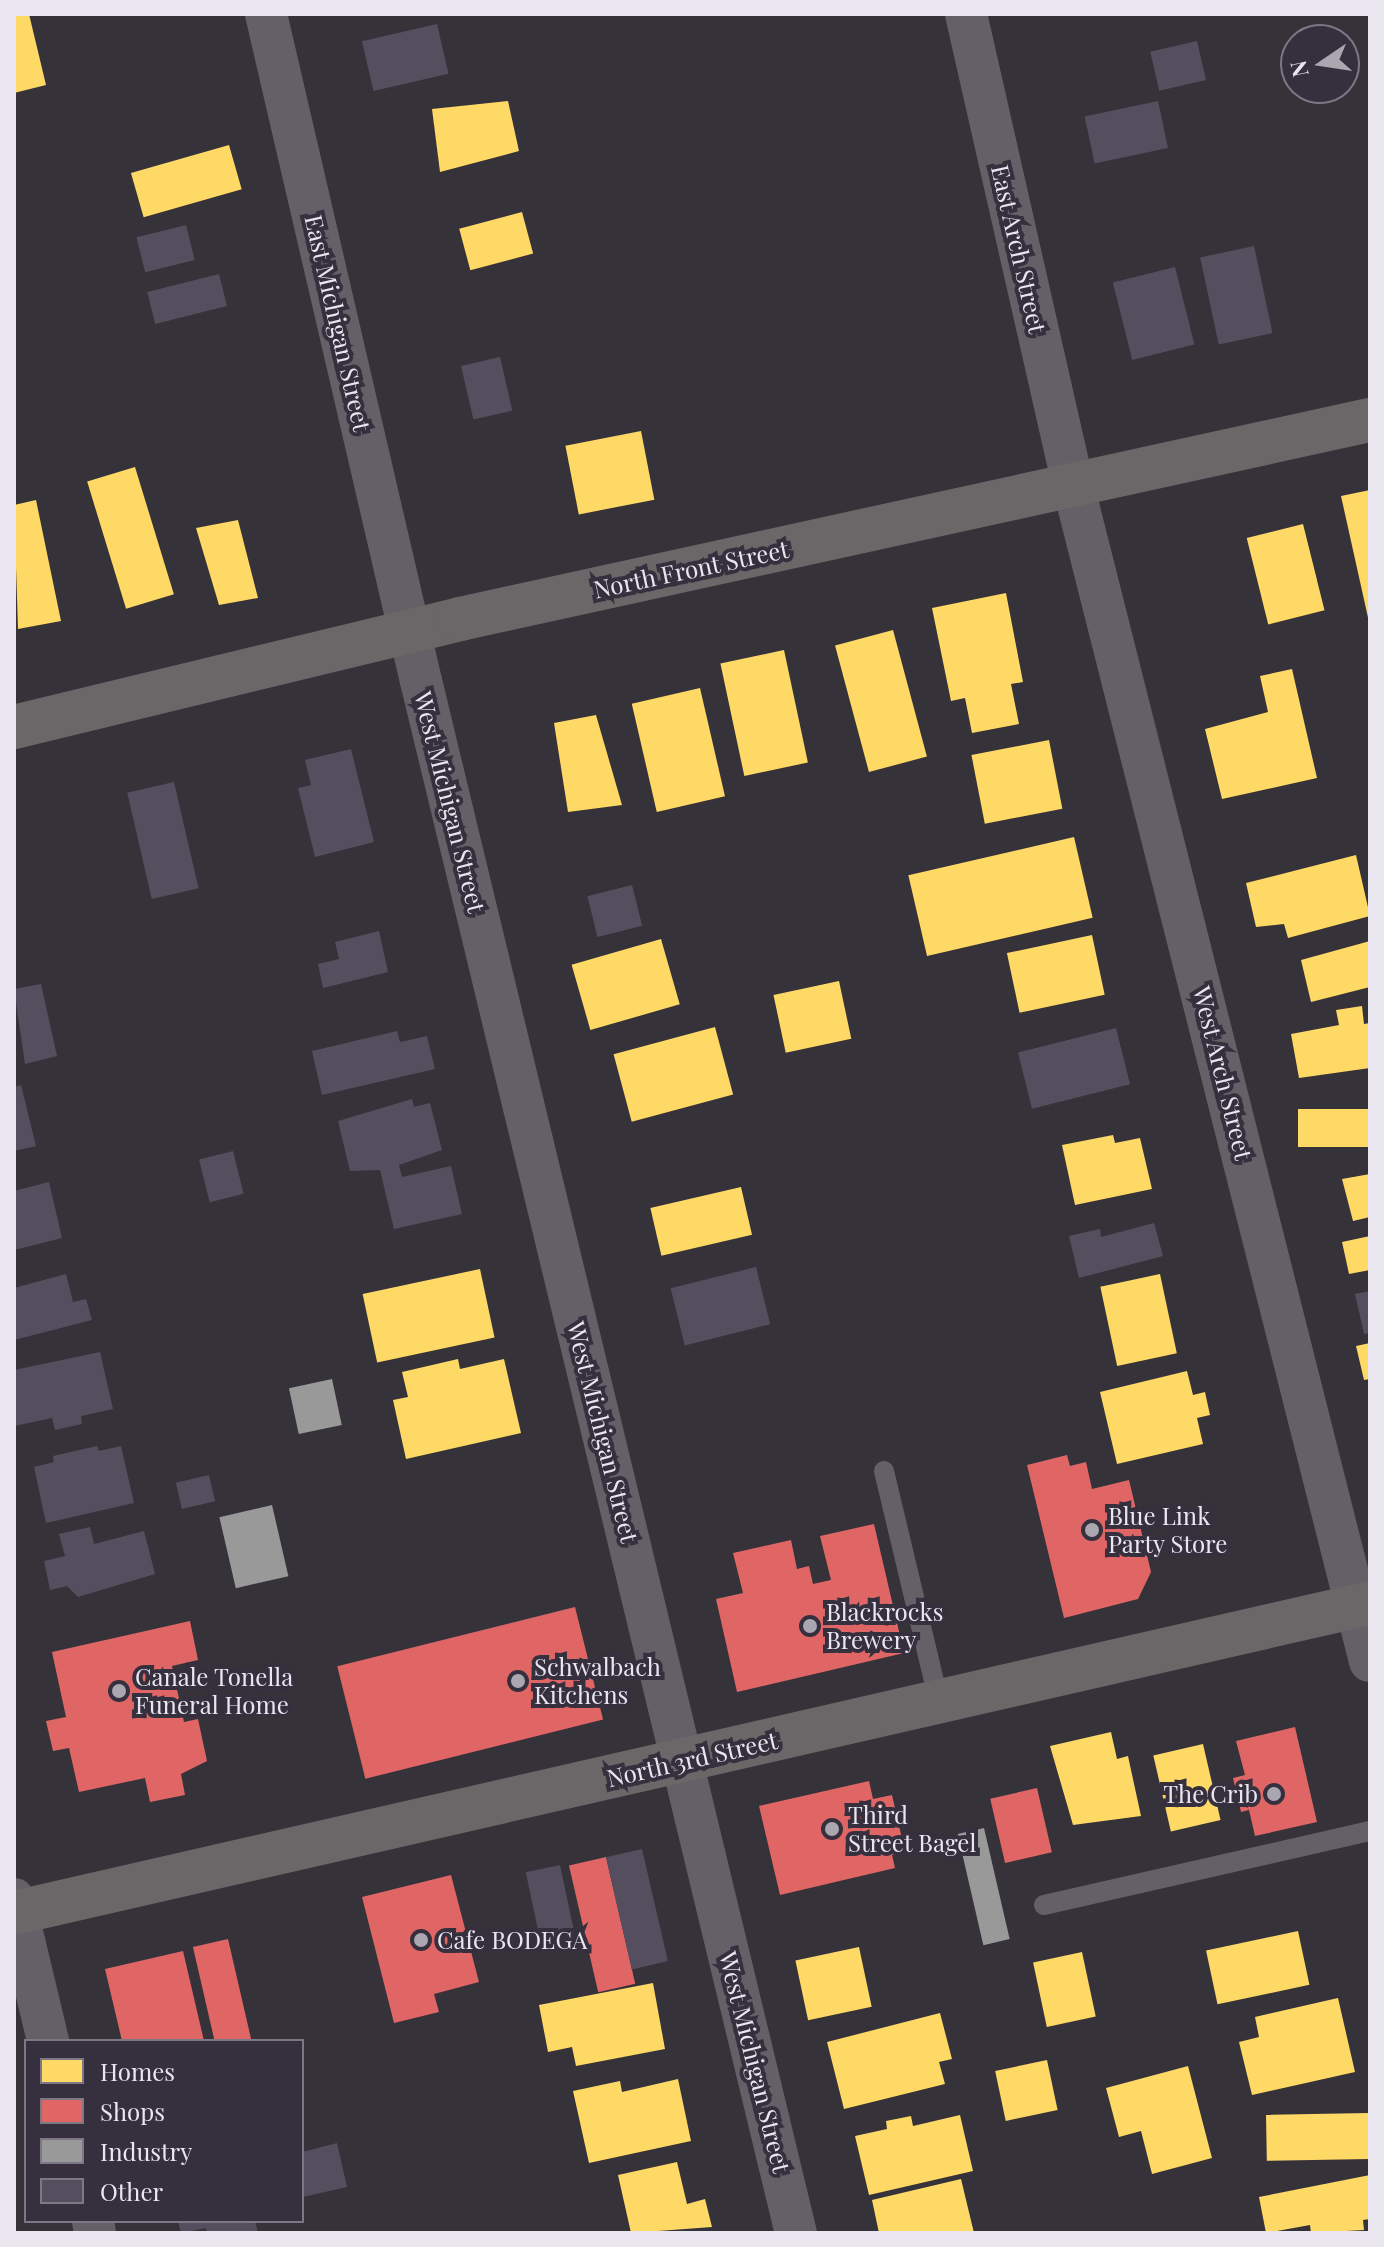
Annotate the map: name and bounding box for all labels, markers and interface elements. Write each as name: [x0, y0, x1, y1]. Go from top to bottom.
north arrow: [1280, 24, 1360, 104]
text: N: [1282, 58, 1315, 80]
street label: East Arch Street: [985, 161, 1053, 337]
street label: East Michigan Street: [299, 212, 377, 434]
street label: North Front Street: [591, 534, 791, 604]
street label: West Michigan Street: [409, 688, 491, 916]
street label: West Arch Street: [1187, 983, 1259, 1163]
street label: West Michigan Street: [562, 1318, 644, 1546]
place label: Blue Link Party Store: [1108, 1502, 1228, 1558]
marker: Blue Link Party Store: [1083, 1521, 1101, 1539]
place label: Blackrocks Brewery: [826, 1598, 943, 1654]
marker: Blackrocks Brewery: [801, 1617, 819, 1635]
place label: Schwalbach Kitchens: [534, 1653, 661, 1709]
place label: Canale Tonella Funeral Home: [135, 1663, 294, 1719]
marker: Schwalbach Kitchens: [509, 1672, 527, 1690]
marker: Canale Tonella Funeral Home: [110, 1682, 128, 1700]
street label: North 3rd Street: [604, 1725, 780, 1793]
place label: The Crib: [1163, 1780, 1258, 1808]
marker: The Crib: [1265, 1785, 1283, 1803]
place label: Third Street Bagel: [848, 1801, 977, 1857]
marker: Third Street Bagel: [823, 1820, 841, 1838]
place label: Cafe BODEGA: [437, 1926, 587, 1954]
marker: Cafe BODEGA: [412, 1931, 430, 1949]
street label: West Michigan Street: [714, 1948, 796, 2176]
legend: [24, 2039, 304, 2223]
text: Homes: [100, 2055, 175, 2087]
text: Shops: [100, 2095, 165, 2127]
text: Industry: [100, 2135, 192, 2167]
text: Other: [100, 2175, 163, 2207]

